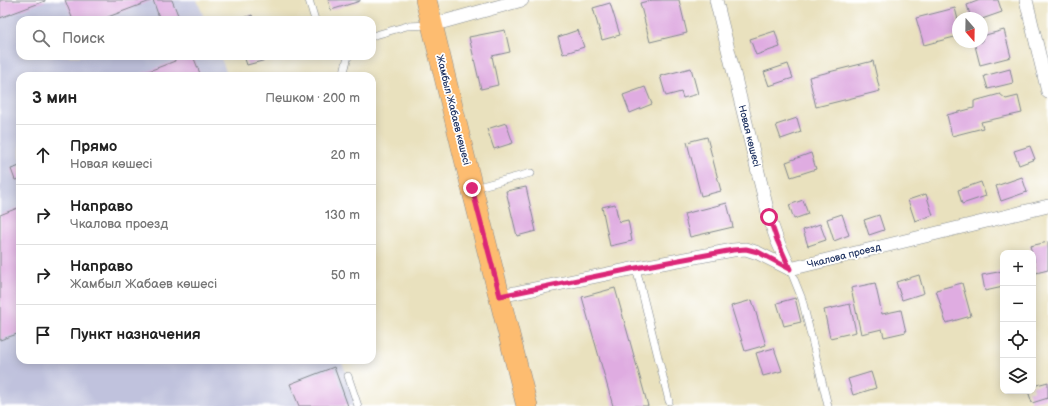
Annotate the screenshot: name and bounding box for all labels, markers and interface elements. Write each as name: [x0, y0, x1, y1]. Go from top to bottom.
north arrow: [952, 12, 988, 48]
search box: [16, 16, 376, 60]
icon: search: [30, 27, 52, 49]
text: Поиск: [62, 29, 105, 48]
street label: Жамбыл Жабаев көшесі: [433, 54, 473, 166]
text: 3 мин: [32, 88, 77, 108]
text: Пешком · 200 m: [265, 90, 360, 106]
street label: Новая көшесі: [736, 104, 762, 168]
text: Прямо: [70, 137, 117, 156]
icon: ahead: [32, 144, 54, 166]
text: 20 m: [330, 147, 360, 163]
text: Новая көшесі: [70, 156, 152, 172]
route end: [463, 179, 481, 197]
text: Направо: [70, 197, 133, 216]
icon: right: [32, 204, 54, 226]
text: 130 m: [325, 207, 360, 223]
route start: [760, 208, 778, 226]
text: Чкалова проезд: [70, 216, 168, 232]
street label: Чкалова проезд: [806, 241, 882, 271]
map controls: [1000, 250, 1036, 394]
button: +: [1000, 250, 1036, 286]
text: Направо: [70, 257, 133, 276]
icon: right: [32, 264, 54, 286]
text: 50 m: [331, 267, 360, 283]
text: Жамбыл Жабаев көшесі: [70, 276, 217, 292]
button: −: [1000, 286, 1036, 322]
button: locate: [1000, 322, 1036, 358]
icon: arrive: [32, 324, 54, 346]
text: Пункт назначения: [70, 325, 201, 344]
button: layers: [1000, 358, 1036, 394]

